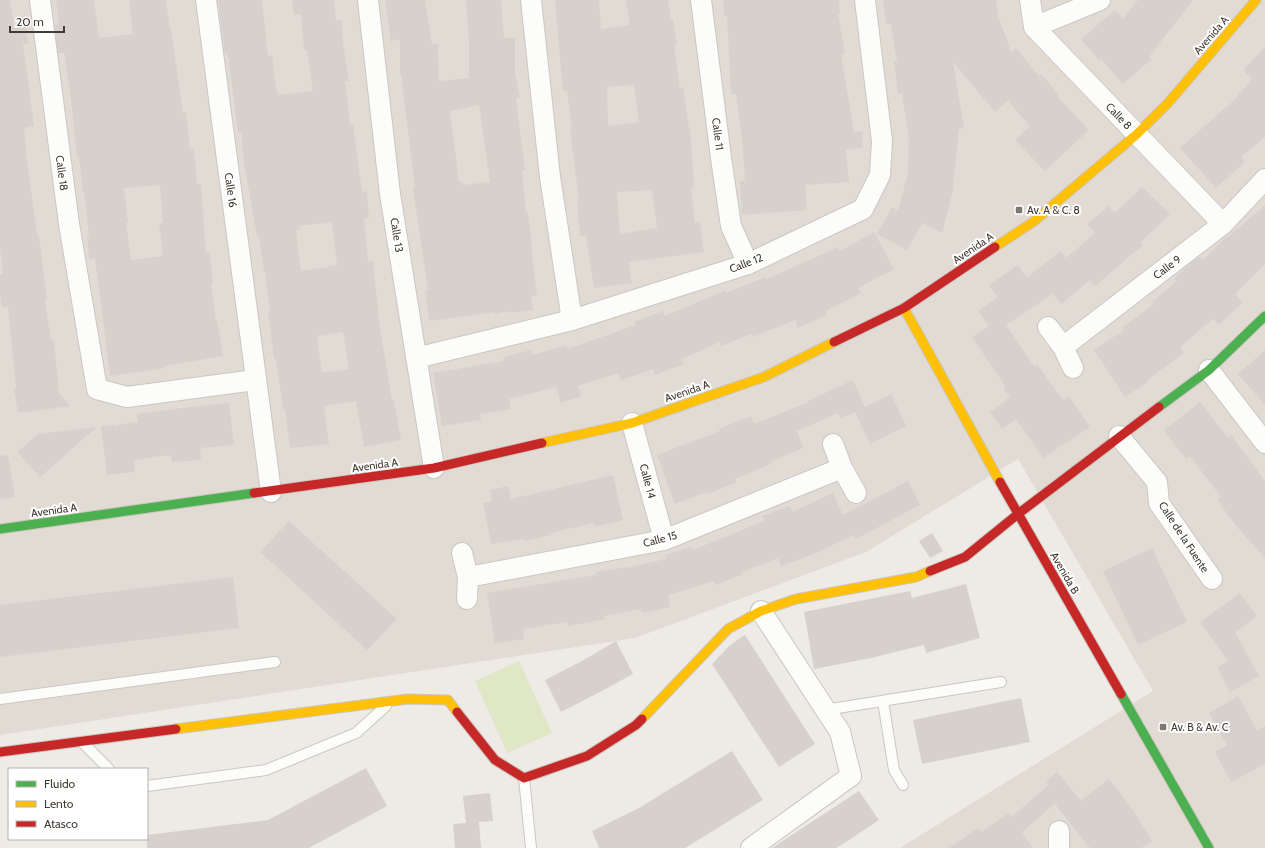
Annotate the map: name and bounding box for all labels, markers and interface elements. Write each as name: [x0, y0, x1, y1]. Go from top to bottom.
scale bar: [10, 8, 64, 34]
street label: Avenida A: [1190, 13, 1232, 57]
text: 20 m: [16, 14, 44, 29]
street label: Calle 8: [1103, 100, 1135, 132]
street label: Calle 11: [709, 117, 727, 151]
street label: Calle 18: [53, 154, 71, 192]
street label: Calle 16: [222, 172, 240, 208]
place label: Av. A & C. 8: [1027, 203, 1080, 217]
marker: Av. A & C. 8: [1014, 205, 1024, 215]
street label: Calle 13: [387, 217, 407, 253]
street label: Avenida A: [950, 229, 996, 267]
street label: Calle 12: [727, 250, 765, 276]
street label: Calle 9: [1150, 252, 1184, 282]
street label: Avenida A: [663, 377, 711, 405]
street label: Avenida A: [351, 455, 399, 475]
street label: Calle 14: [637, 462, 659, 500]
street label: Calle de la Fuente: [1156, 499, 1212, 575]
street label: Avenida A: [30, 500, 78, 520]
street label: Calle 15: [641, 528, 679, 550]
street label: Avenida B: [1047, 549, 1083, 597]
place label: Av. B & Av. C: [1171, 720, 1229, 734]
marker: Av. B & Av. C: [1158, 722, 1168, 732]
legend: [8, 768, 148, 840]
text: Fluido: [44, 776, 76, 791]
text: Lento: [44, 796, 74, 811]
text: Atasco: [44, 816, 78, 831]

